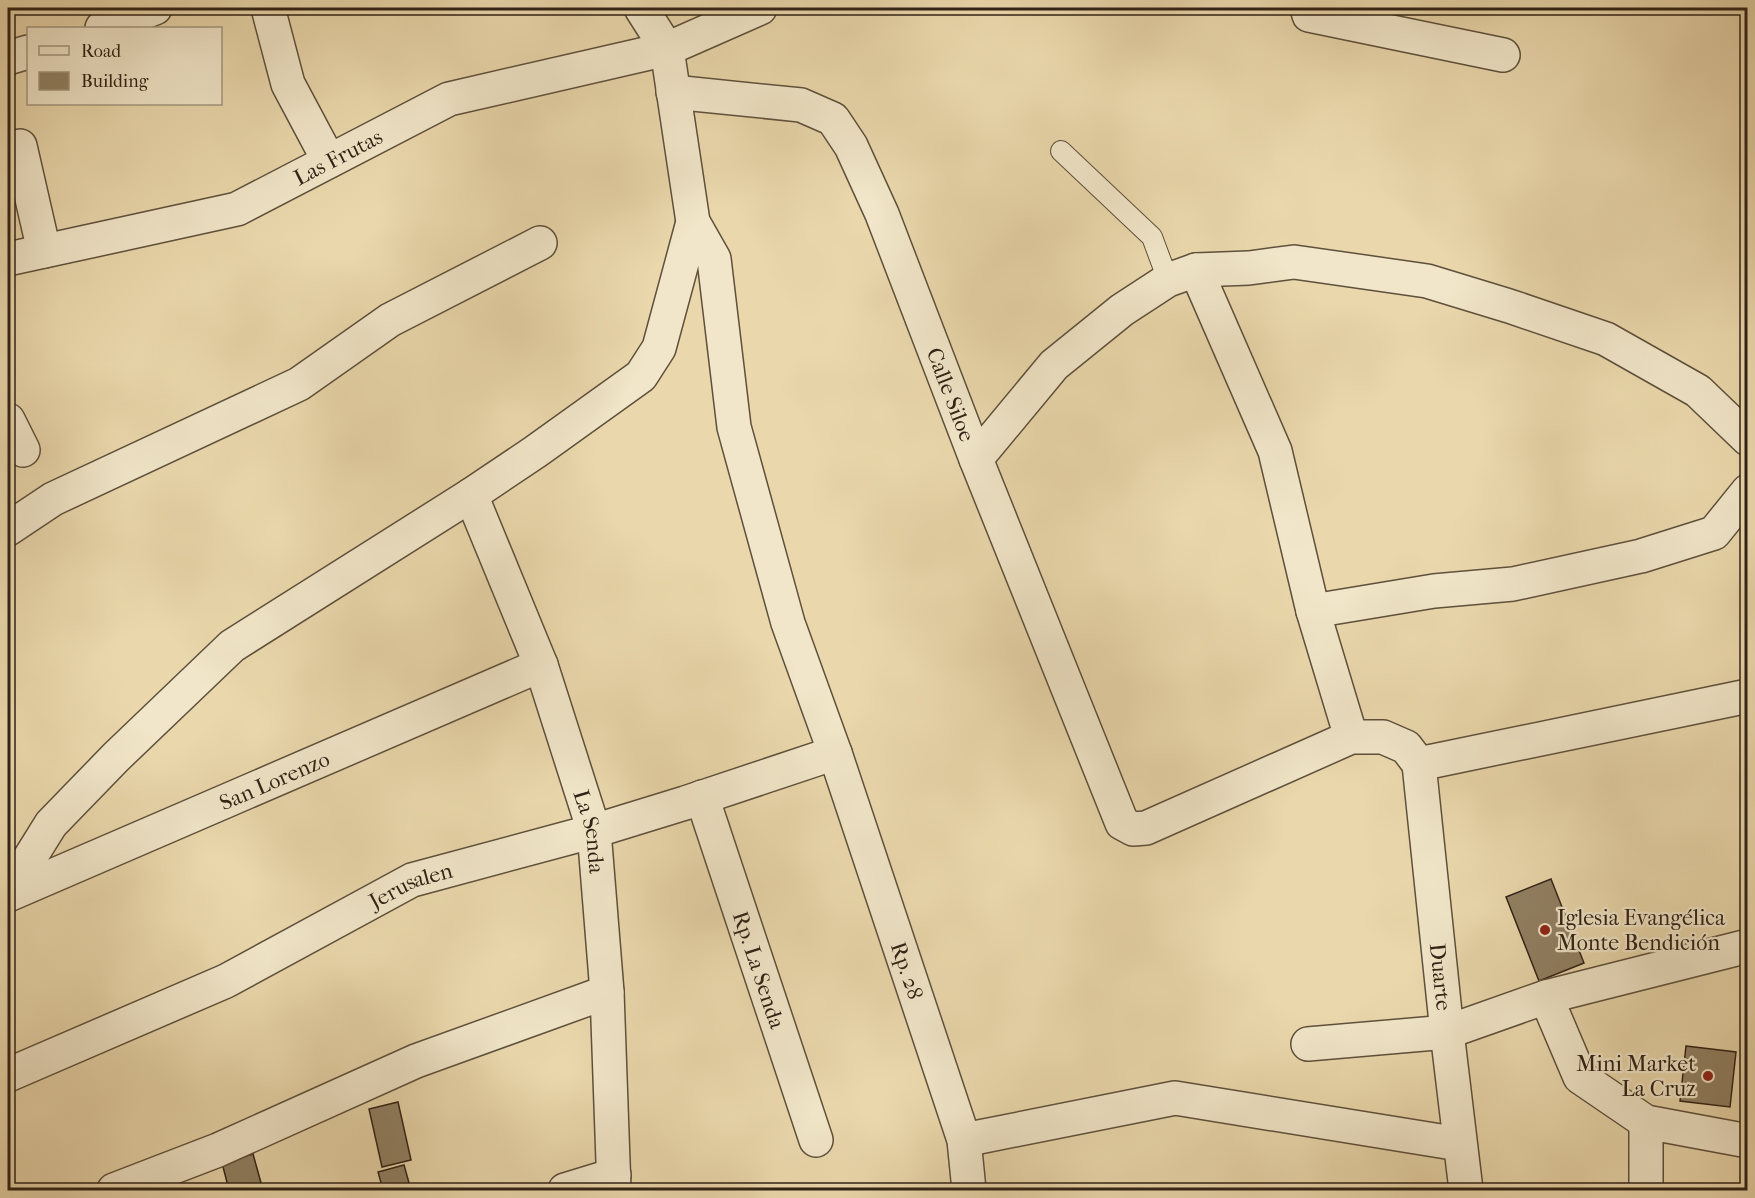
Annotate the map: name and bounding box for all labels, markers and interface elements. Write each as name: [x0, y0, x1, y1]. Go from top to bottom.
legend: [27, 27, 222, 105]
text: Road: [81, 41, 121, 62]
text: Building: [81, 71, 149, 92]
street label: Las Frutas: [290, 124, 387, 191]
street label: Calle Siloe: [921, 344, 980, 445]
street label: San Lorenzo: [216, 746, 334, 816]
street label: La Senda: [568, 787, 609, 875]
street label: Jerusalen: [363, 858, 456, 916]
place label: Iglesia Evangélica Monte Bendición: [1557, 905, 1726, 956]
street label: Rp. La Senda: [727, 908, 790, 1033]
marker: Iglesia Evangélica Monte Bendición: [1538, 923, 1552, 937]
street label: Rp. 28: [885, 939, 928, 1003]
street label: Duarte: [1424, 942, 1457, 1012]
place label: Mini Market La Cruz: [1576, 1051, 1696, 1102]
marker: Mini Market La Cruz: [1701, 1069, 1715, 1083]

